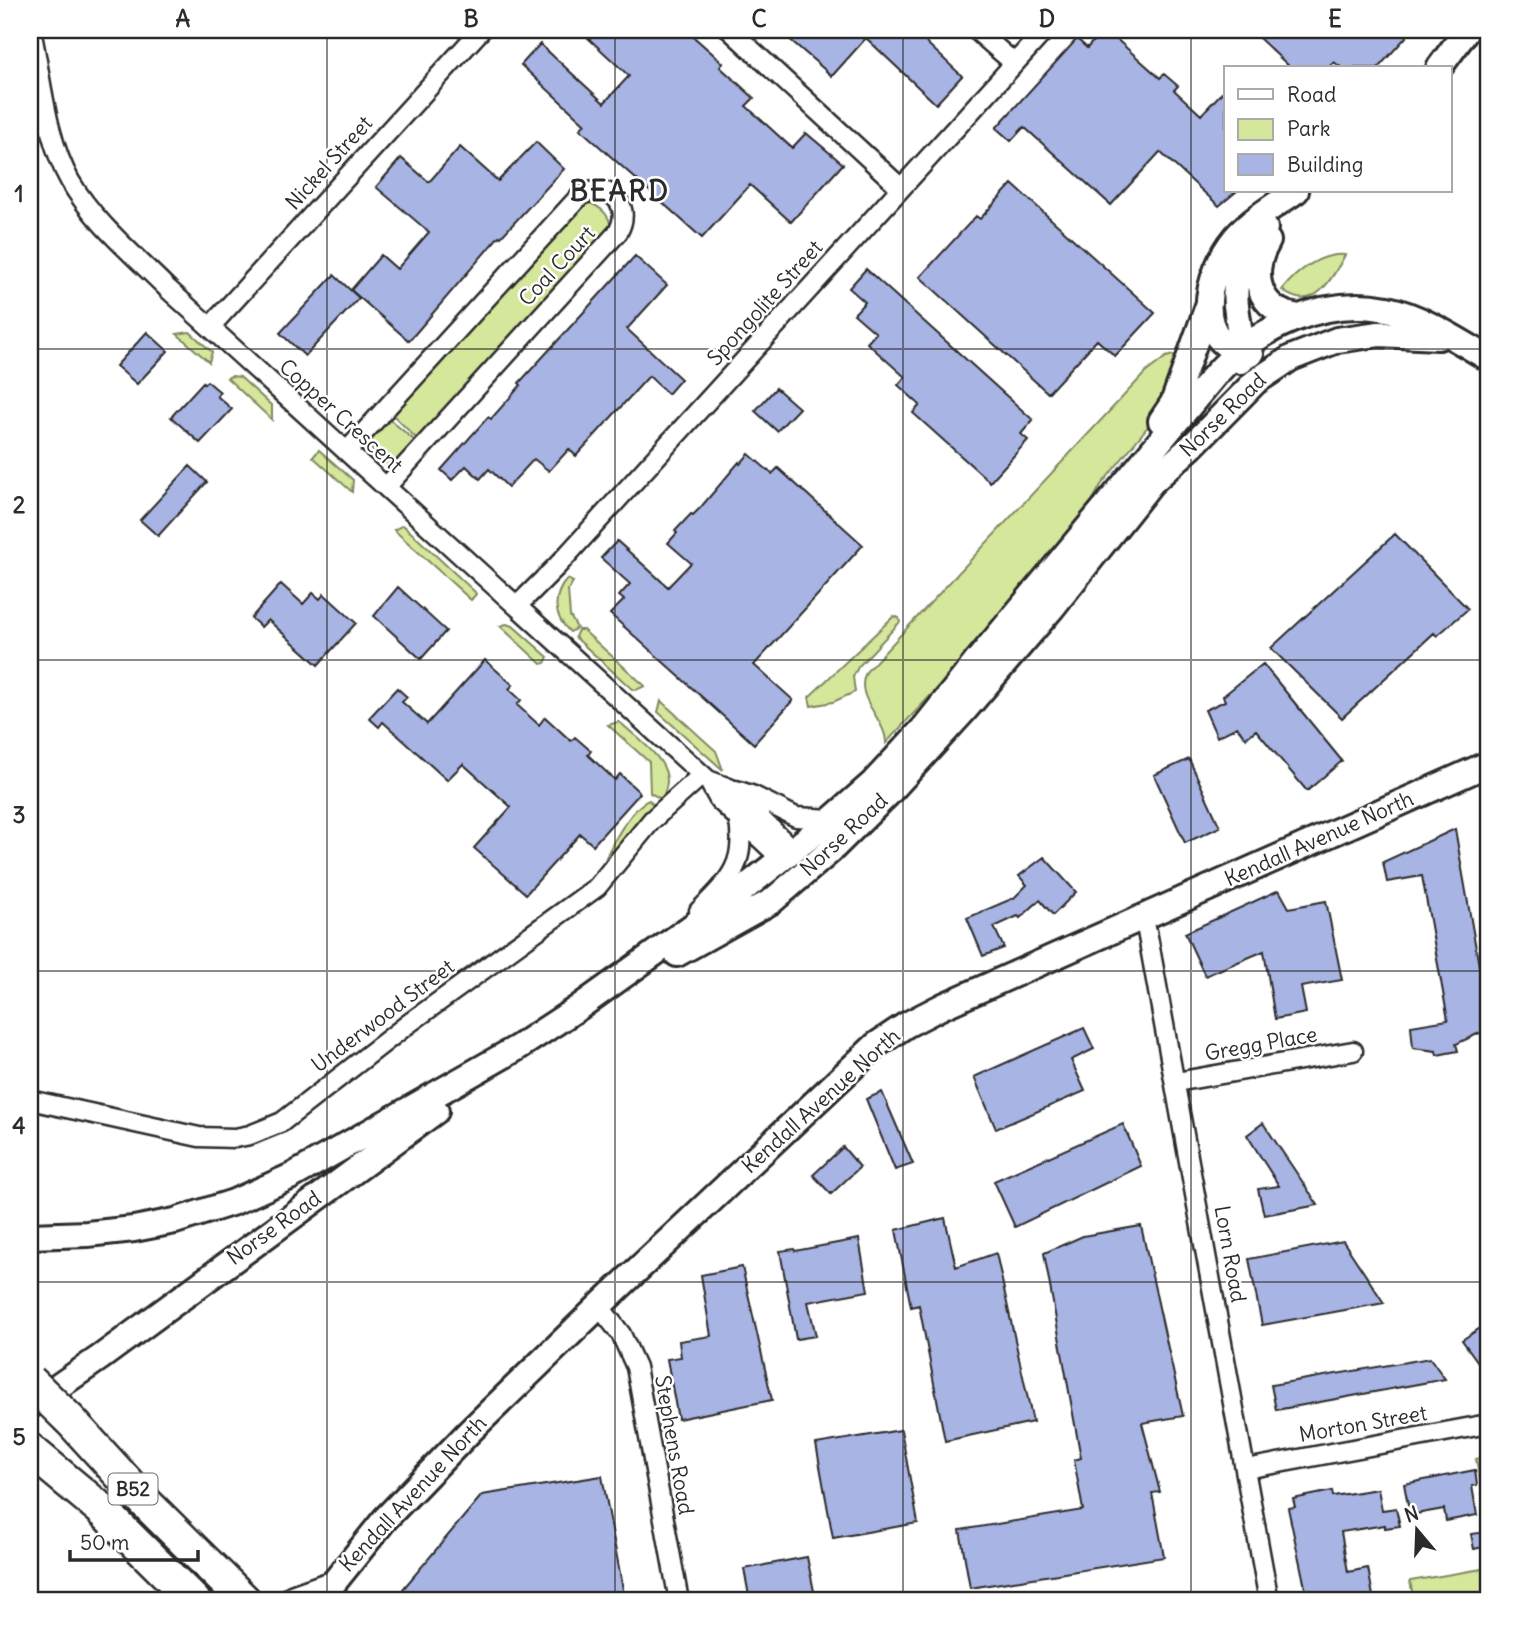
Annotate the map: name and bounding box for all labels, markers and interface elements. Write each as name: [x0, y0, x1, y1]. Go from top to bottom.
text: A: [176, 4, 191, 33]
text: B: [463, 4, 479, 33]
text: C: [751, 4, 767, 33]
text: D: [1039, 4, 1055, 33]
text: E: [1328, 4, 1342, 33]
legend: [1224, 66, 1452, 192]
text: Road: [1287, 81, 1336, 108]
street label: Nickel Street: [279, 110, 378, 215]
text: Park: [1287, 115, 1330, 142]
text: Building: [1287, 151, 1363, 178]
district label: BEARD: [570, 173, 670, 209]
text: 1: [14, 179, 24, 208]
street label: Coal Court: [513, 220, 601, 312]
street label: Spongolite Street: [701, 234, 828, 371]
street label: Copper Crescent: [274, 353, 409, 478]
street label: Norse Road: [1174, 367, 1272, 462]
text: 2: [13, 490, 26, 519]
street label: Kendall Avenue North: [1220, 785, 1417, 892]
street label: Norse Road: [794, 787, 893, 882]
text: 3: [12, 800, 26, 829]
street label: Underwood Street: [306, 953, 459, 1078]
street label: Gregg Place: [1203, 1020, 1319, 1067]
street label: Kendall Avenue North: [736, 1022, 905, 1179]
text: 4: [12, 1111, 26, 1140]
street label: Norse Road: [221, 1184, 326, 1271]
street label: Lorn Road: [1209, 1203, 1252, 1304]
street label: Stephens Road: [649, 1373, 700, 1517]
street label: Morton Street: [1297, 1399, 1429, 1448]
street label: Kendall Avenue North: [333, 1410, 492, 1577]
text: 5: [12, 1422, 26, 1451]
road number: B52: [108, 1474, 158, 1504]
north arrow: [1382, 1494, 1452, 1564]
text: N: [1401, 1500, 1422, 1527]
scale bar: [70, 1519, 198, 1563]
text: 50 m: [80, 1529, 129, 1556]

